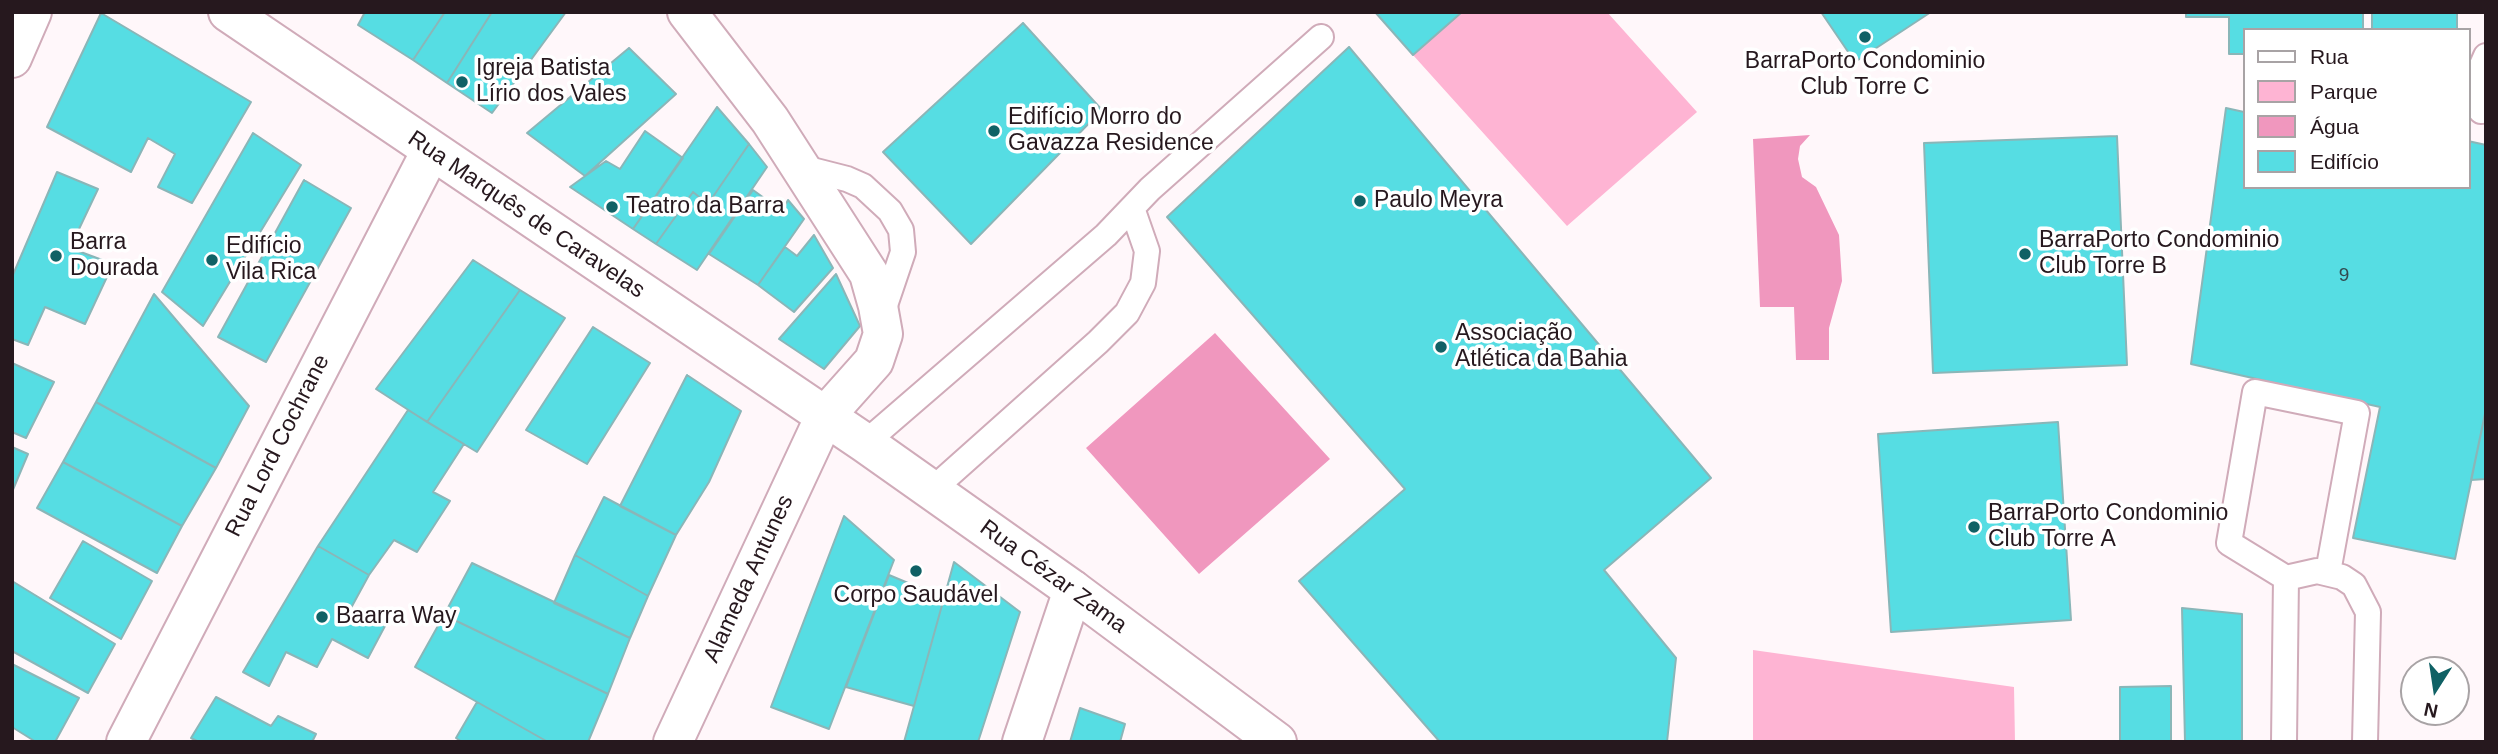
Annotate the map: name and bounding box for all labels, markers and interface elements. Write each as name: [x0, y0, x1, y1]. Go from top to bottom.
legend: [2242, 28, 2470, 189]
marker: BarraPorto Condominio Club Torre C: [1857, 29, 1873, 45]
text: Rua: [2310, 45, 2349, 68]
place label: BarraPorto Condominio Club Torre C: [1745, 48, 1985, 102]
place label: Igreja Batista Lírio dos Vales: [476, 55, 626, 109]
marker: Igreja Batista Lírio dos Vales: [454, 74, 470, 90]
text: Parque: [2310, 80, 2378, 103]
place label: Edifício Morro do Gavazza Residence: [1008, 104, 1214, 158]
text: Água: [2310, 115, 2359, 138]
marker: Edifício Morro do Gavazza Residence: [986, 123, 1002, 139]
street label: Rua Marquês de Caravelas: [402, 125, 650, 305]
text: Edifício: [2310, 150, 2379, 173]
place label: Paulo Meyra: [1374, 187, 1503, 215]
place label: Teatro da Barra: [626, 193, 785, 221]
marker: Paulo Meyra: [1352, 193, 1368, 209]
marker: Teatro da Barra: [604, 199, 620, 215]
place label: BarraPorto Condominio Club Torre B: [2039, 227, 2279, 281]
place label: Barra Dourada: [70, 229, 158, 283]
place label: Edifício Vila Rica: [226, 233, 316, 287]
marker: BarraPorto Condominio Club Torre B: [2017, 246, 2033, 262]
marker: Barra Dourada: [48, 248, 64, 264]
marker: Edifício Vila Rica: [204, 252, 220, 268]
house number: 9: [2339, 265, 2349, 287]
place label: Associação Atlética da Bahia: [1455, 320, 1628, 374]
marker: Associação Atlética da Bahia: [1433, 339, 1449, 355]
street label: Rua Lord Cochrane: [220, 350, 336, 542]
street label: Alameda Antunes: [698, 491, 800, 667]
place label: BarraPorto Condominio Club Torre A: [1988, 500, 2228, 554]
street label: Rua Cézar Zama: [974, 514, 1132, 640]
marker: BarraPorto Condominio Club Torre A: [1966, 519, 1982, 535]
marker: Corpo Saudável: [908, 563, 924, 579]
place label: Corpo Saudável: [834, 582, 998, 610]
place label: Baarra Way: [336, 603, 457, 631]
marker: Baarra Way: [314, 609, 330, 625]
north arrow: [2400, 656, 2470, 726]
text: N: [2422, 698, 2440, 722]

